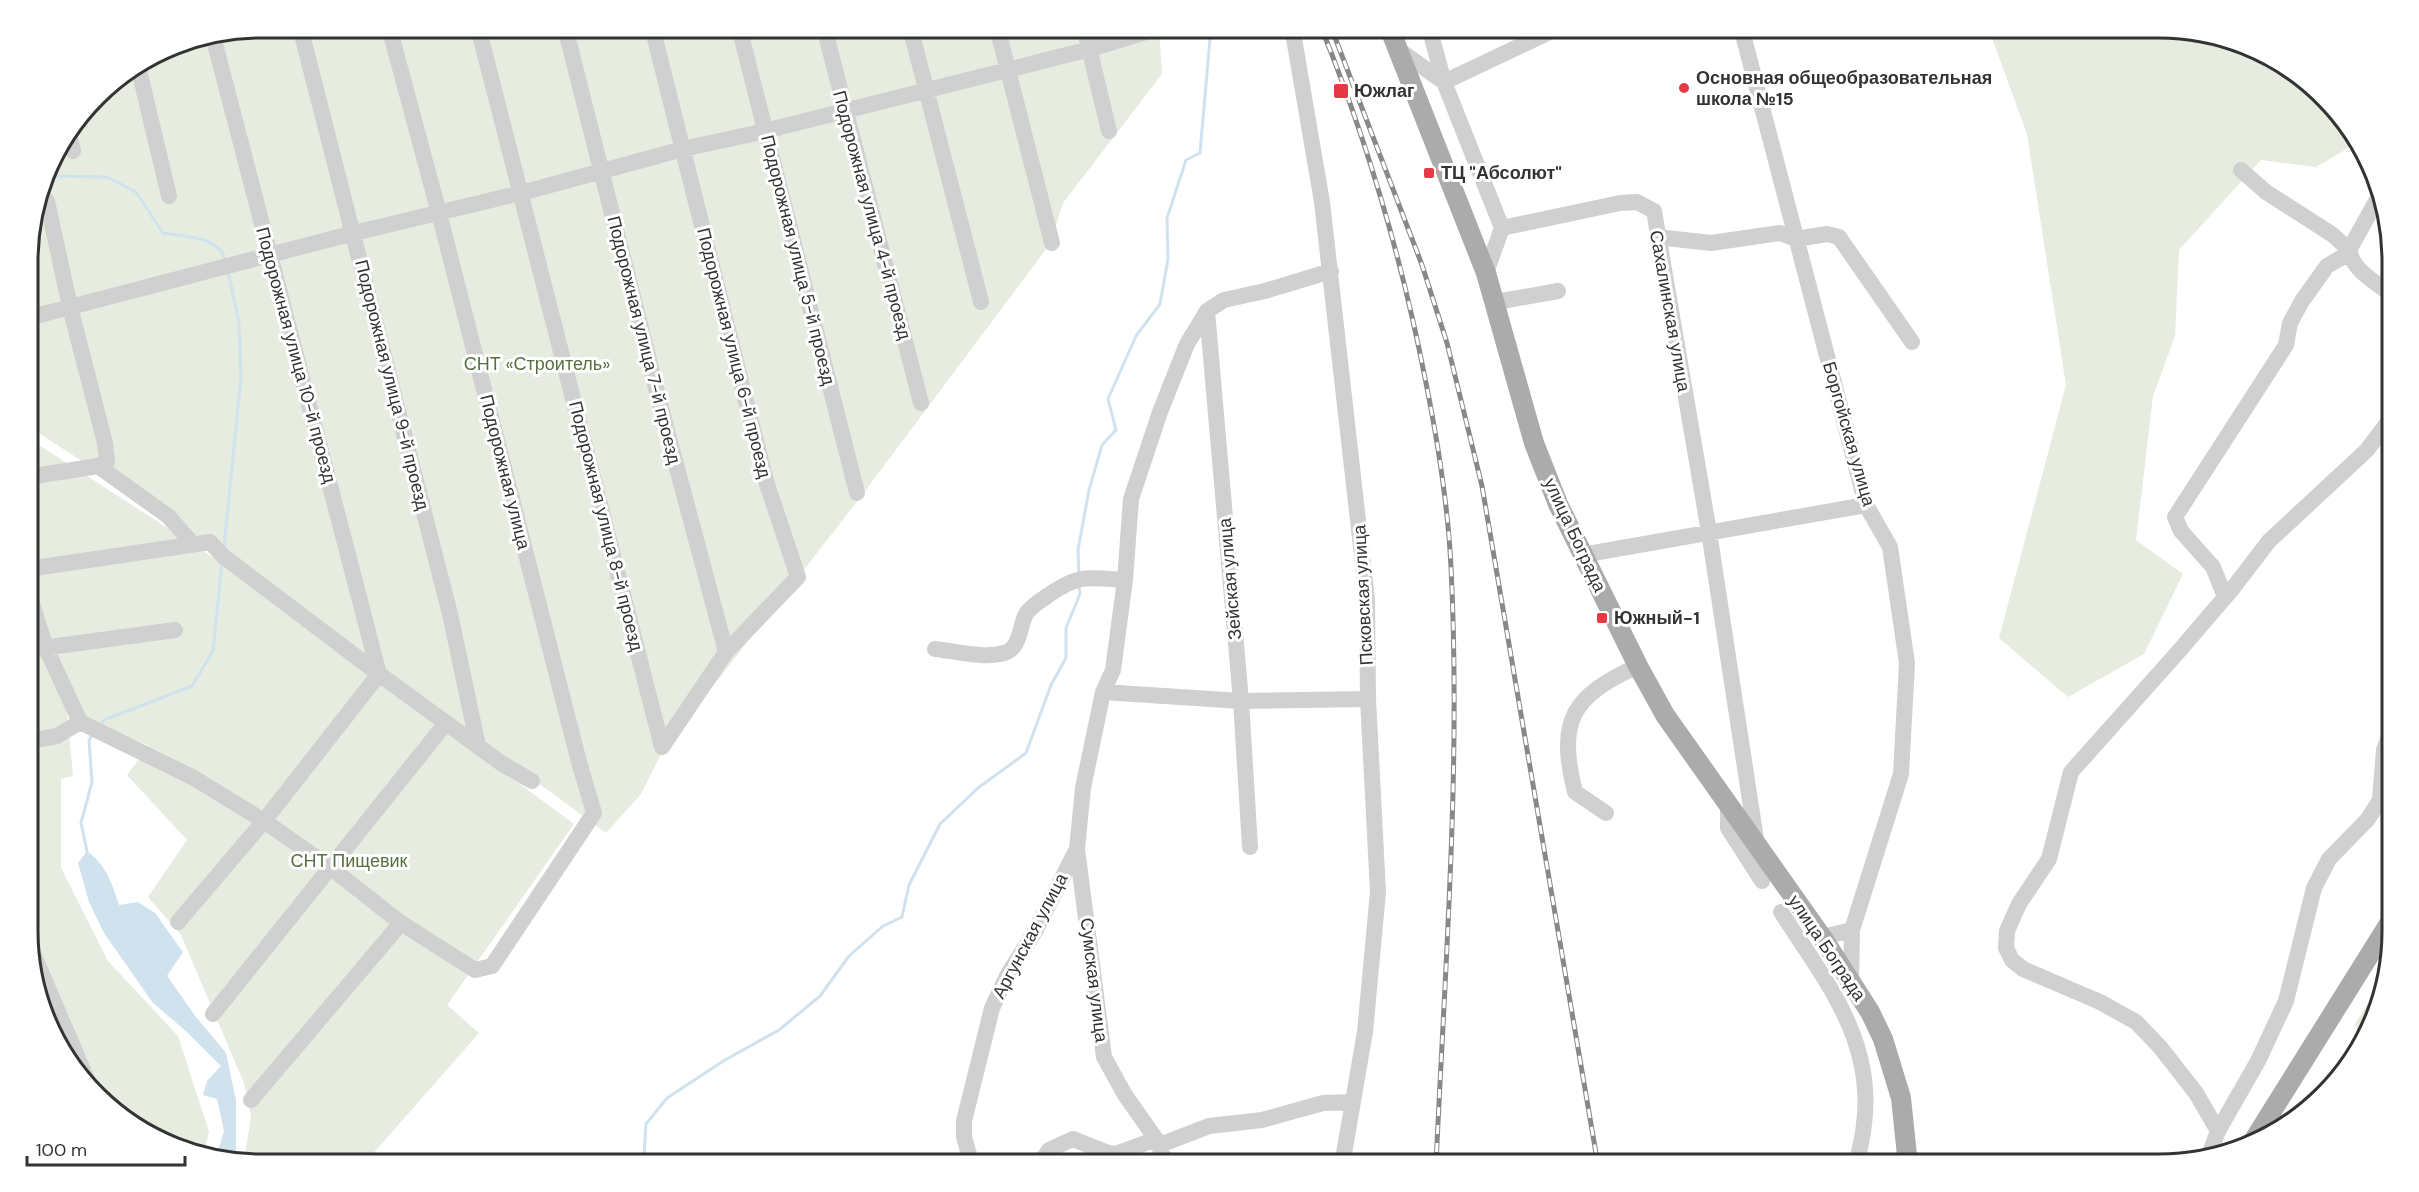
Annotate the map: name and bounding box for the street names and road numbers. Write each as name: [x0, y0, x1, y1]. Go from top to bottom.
street label: Подорожная улица 4-й проезд: [827, 88, 917, 343]
street label: Подорожная улица 5-й проезд: [755, 132, 841, 388]
street label: Подорожная улица 7-й проезд: [602, 213, 687, 467]
street label: Подорожная улица 10-й проезд: [250, 224, 342, 486]
street label: Подорожная улица 6-й проезд: [691, 225, 777, 481]
street label: Сахалинская улица: [1644, 228, 1696, 395]
street label: Подорожная улица 9-й проезд: [349, 257, 435, 513]
street label: Боргойская улица: [1817, 359, 1881, 510]
street label: Подорожная улица: [474, 392, 536, 553]
street label: Подорожная улица 8-й проезд: [563, 398, 649, 654]
street label: улица Бограда: [1538, 474, 1612, 597]
street label: Зейская улица: [1213, 516, 1247, 641]
street label: Псковская улица: [1347, 523, 1379, 666]
street label: Аргунская улица: [987, 868, 1074, 1003]
street label: улица Бограда: [1783, 890, 1872, 1007]
street label: Сумская улица: [1074, 916, 1114, 1045]

